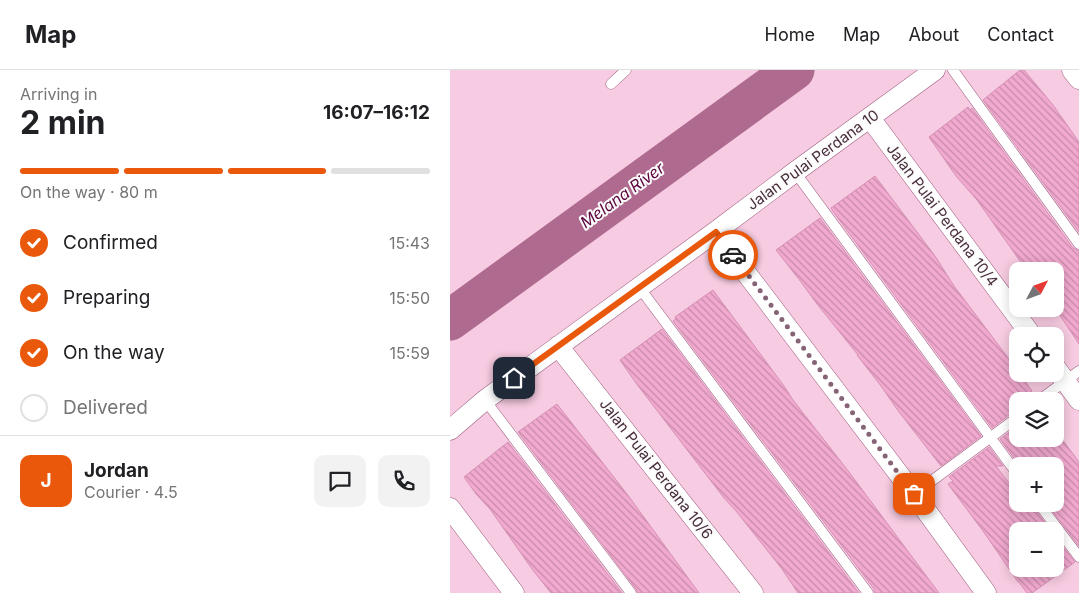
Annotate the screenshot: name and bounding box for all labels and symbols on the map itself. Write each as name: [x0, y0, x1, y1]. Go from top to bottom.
street label: Jalan Pulai Perdana 10: [743, 105, 883, 214]
street label: Jalan Pulai Perdana 10/4: [882, 140, 1002, 290]
water label: Melana River: [576, 157, 669, 232]
courier: [708, 230, 758, 280]
north arrow: [1009, 262, 1064, 318]
pin: [493, 357, 535, 399]
street label: Jalan Pulai Perdana 10/6: [595, 394, 717, 543]
pin: [893, 473, 935, 515]

